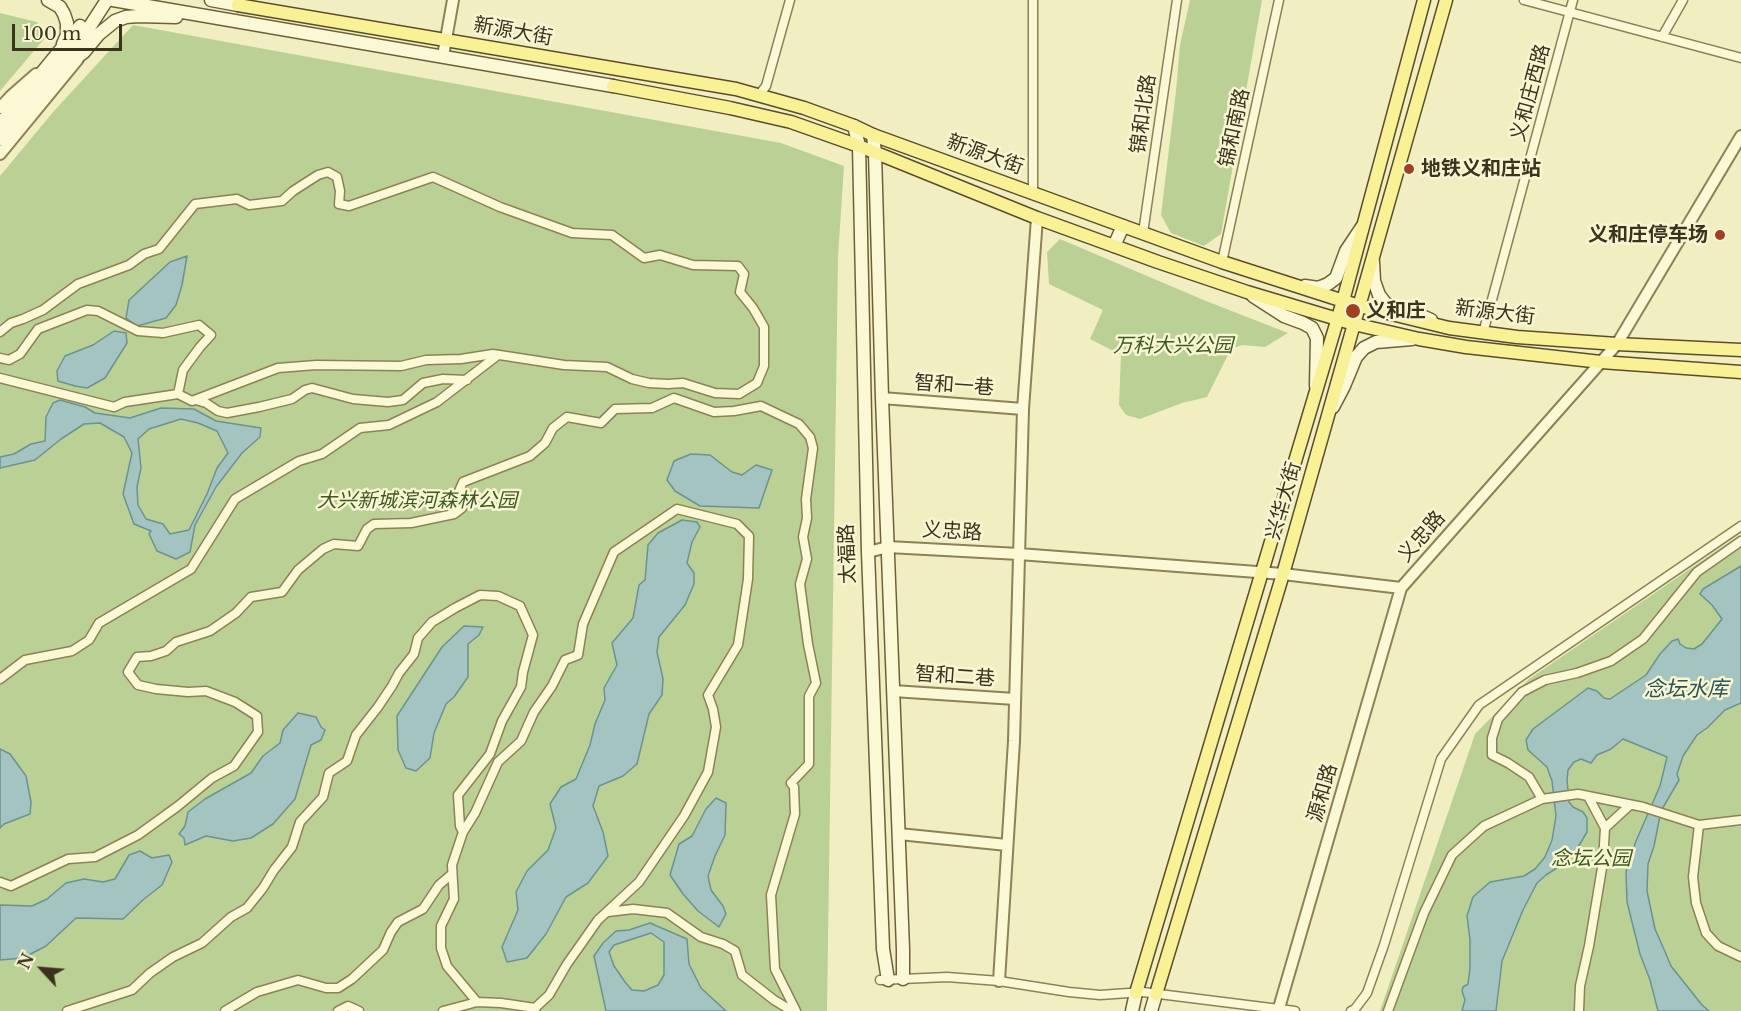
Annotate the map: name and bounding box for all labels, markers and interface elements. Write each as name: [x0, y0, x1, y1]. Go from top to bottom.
scale bar: [15, 12, 124, 50]
street label: 新源大街: [472, 13, 554, 51]
text: 100 m: [23, 23, 81, 45]
street label: 义和庄西路: [1506, 42, 1556, 144]
street label: 锦和北路: [1127, 73, 1161, 155]
street label: 锦和南路: [1215, 86, 1255, 170]
street label: 新源大街: [943, 130, 1027, 180]
place label: 地铁义和庄站: [1421, 157, 1541, 181]
marker: 地铁义和庄站: [1402, 162, 1416, 176]
place label: 义和庄停车场: [1588, 223, 1708, 247]
marker: 义和庄停车场: [1713, 228, 1727, 242]
street label: 新源大街: [1454, 296, 1536, 330]
place label: 义和庄: [1366, 299, 1426, 323]
marker: 义和庄: [1344, 302, 1362, 320]
park label: 万科大兴公园: [1113, 334, 1233, 358]
street label: 智和一巷: [913, 371, 995, 401]
street label: 兴华大街: [1261, 459, 1307, 543]
park label: 大兴新城滨河森林公园: [317, 489, 517, 513]
street label: 义忠路: [1393, 506, 1451, 568]
street label: 义忠路: [921, 518, 983, 546]
street label: 太福路: [835, 524, 861, 584]
street label: 智和二巷: [914, 662, 996, 692]
water label: 念坛水库: [1644, 677, 1728, 703]
street label: 源和路: [1303, 761, 1343, 825]
park label: 念坛公园: [1551, 847, 1631, 871]
north arrow: [12, 939, 72, 999]
text: N: [14, 950, 38, 972]

